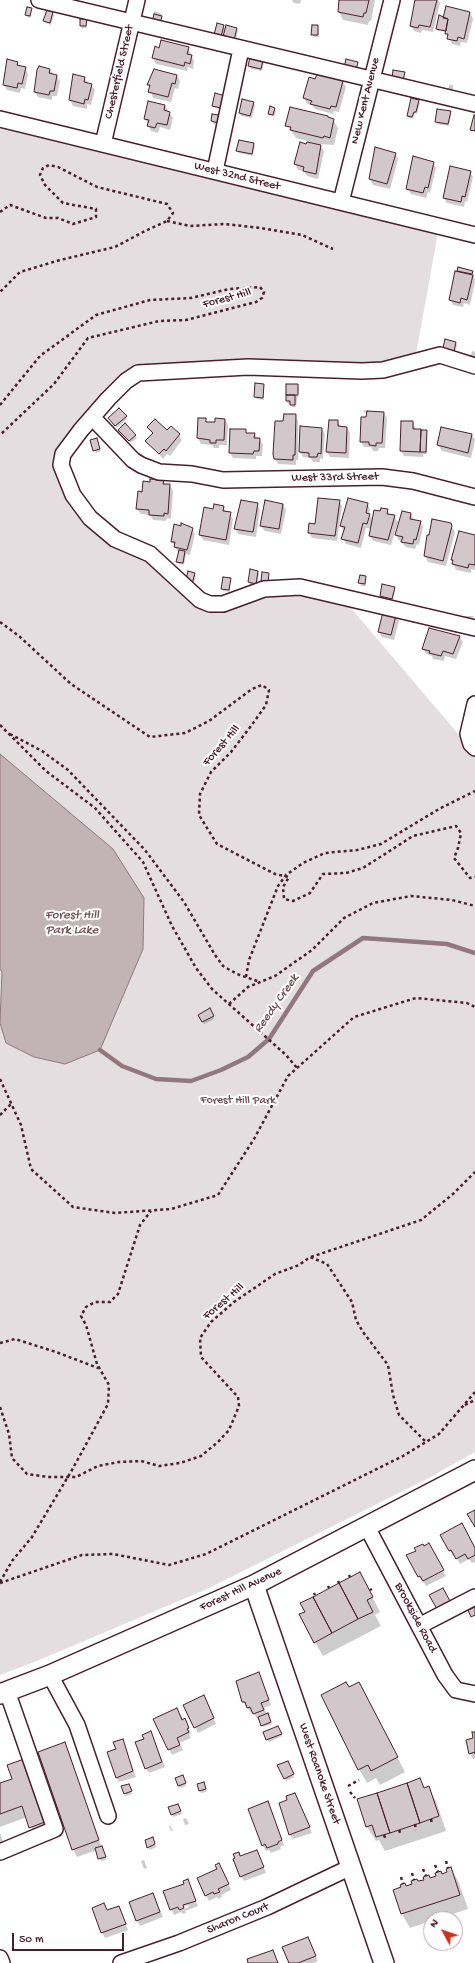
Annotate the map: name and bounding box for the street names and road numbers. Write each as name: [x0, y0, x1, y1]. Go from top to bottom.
street label: Chesterfield Street: [102, 24, 138, 120]
street label: New Kent Avenue: [348, 56, 384, 146]
street label: West 32nd Street: [192, 159, 282, 195]
street label: Forest Hill: [201, 286, 253, 312]
street label: West 33rd Street: [291, 470, 379, 486]
street label: Forest Hill: [200, 723, 244, 769]
street label: Forest Hill: [200, 1281, 248, 1323]
street label: Forest Hill Avenue: [198, 1565, 284, 1615]
street label: Brookside Road: [390, 1580, 440, 1656]
street label: West Roanoke Street: [295, 1722, 343, 1826]
street label: Sharon Court: [205, 1900, 271, 1938]

